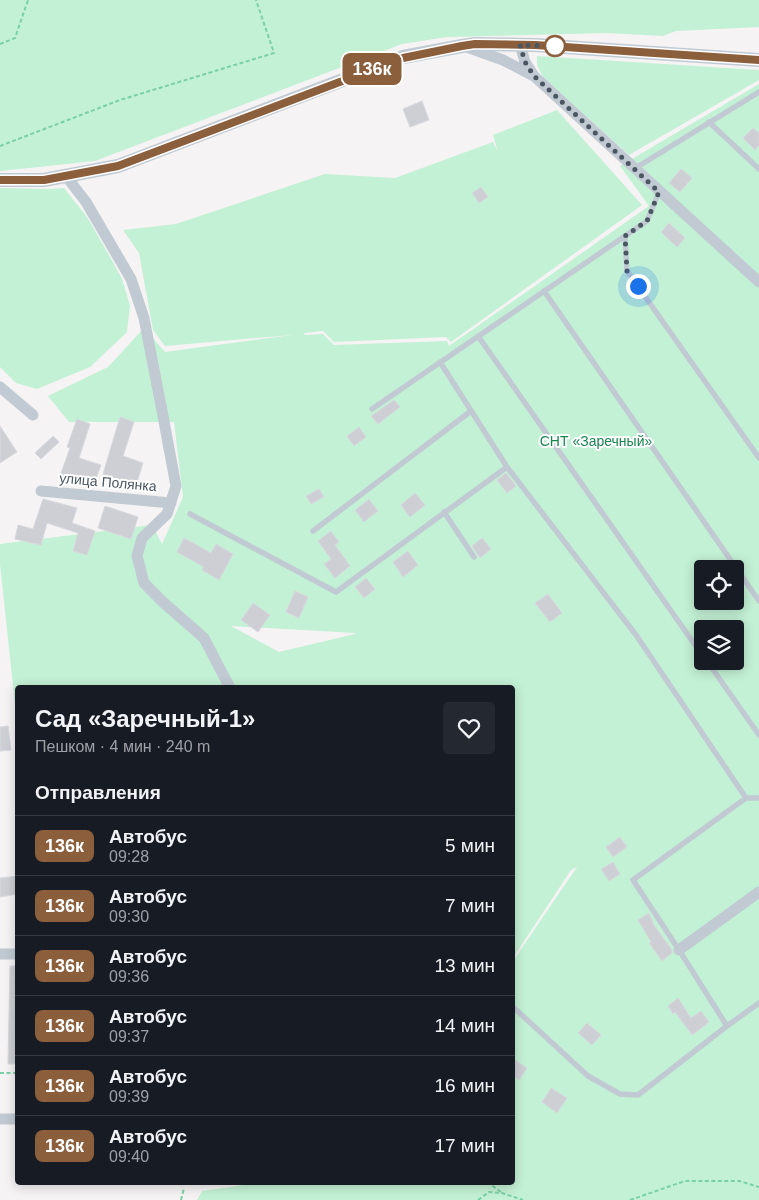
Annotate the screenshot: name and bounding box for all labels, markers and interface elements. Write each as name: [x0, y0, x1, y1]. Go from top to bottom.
unlabelled marker: [544, 35, 566, 57]
line badge: 136к: [337, 53, 407, 85]
text: 136к: [352, 59, 392, 79]
your location: [626, 274, 651, 299]
park label: СНТ «Заречный»: [540, 433, 652, 449]
street label: улица Полянка: [59, 470, 158, 494]
map controls: [694, 560, 744, 670]
button: locate: [694, 560, 744, 610]
button: layers: [694, 620, 744, 670]
button: heart: [443, 702, 495, 754]
text: Сад «Заречный-1»: [35, 705, 255, 732]
text: Пешком · 4 мин · 240 m: [35, 738, 210, 755]
text: Отправления: [35, 782, 161, 803]
text: Автобус: [109, 826, 187, 847]
text: 5 мин: [445, 835, 495, 856]
text: 136к: [45, 836, 84, 856]
text: 09:28: [109, 848, 149, 865]
text: Автобус: [109, 886, 187, 907]
text: 7 мин: [445, 895, 495, 916]
text: 136к: [45, 896, 84, 916]
text: 09:30: [109, 908, 149, 925]
text: Автобус: [109, 946, 187, 967]
text: 13 мин: [434, 955, 495, 976]
text: 136к: [45, 956, 84, 976]
text: 09:36: [109, 968, 149, 985]
text: Автобус: [109, 1006, 187, 1027]
text: 14 мин: [434, 1015, 495, 1036]
text: 136к: [45, 1016, 84, 1036]
text: 09:37: [109, 1028, 149, 1045]
text: Автобус: [109, 1066, 187, 1087]
text: 16 мин: [434, 1075, 495, 1096]
text: 136к: [45, 1076, 84, 1096]
text: 09:39: [109, 1088, 149, 1105]
text: Автобус: [109, 1126, 187, 1147]
text: 17 мин: [434, 1135, 495, 1156]
text: 136к: [45, 1136, 84, 1156]
text: 09:40: [109, 1148, 149, 1165]

